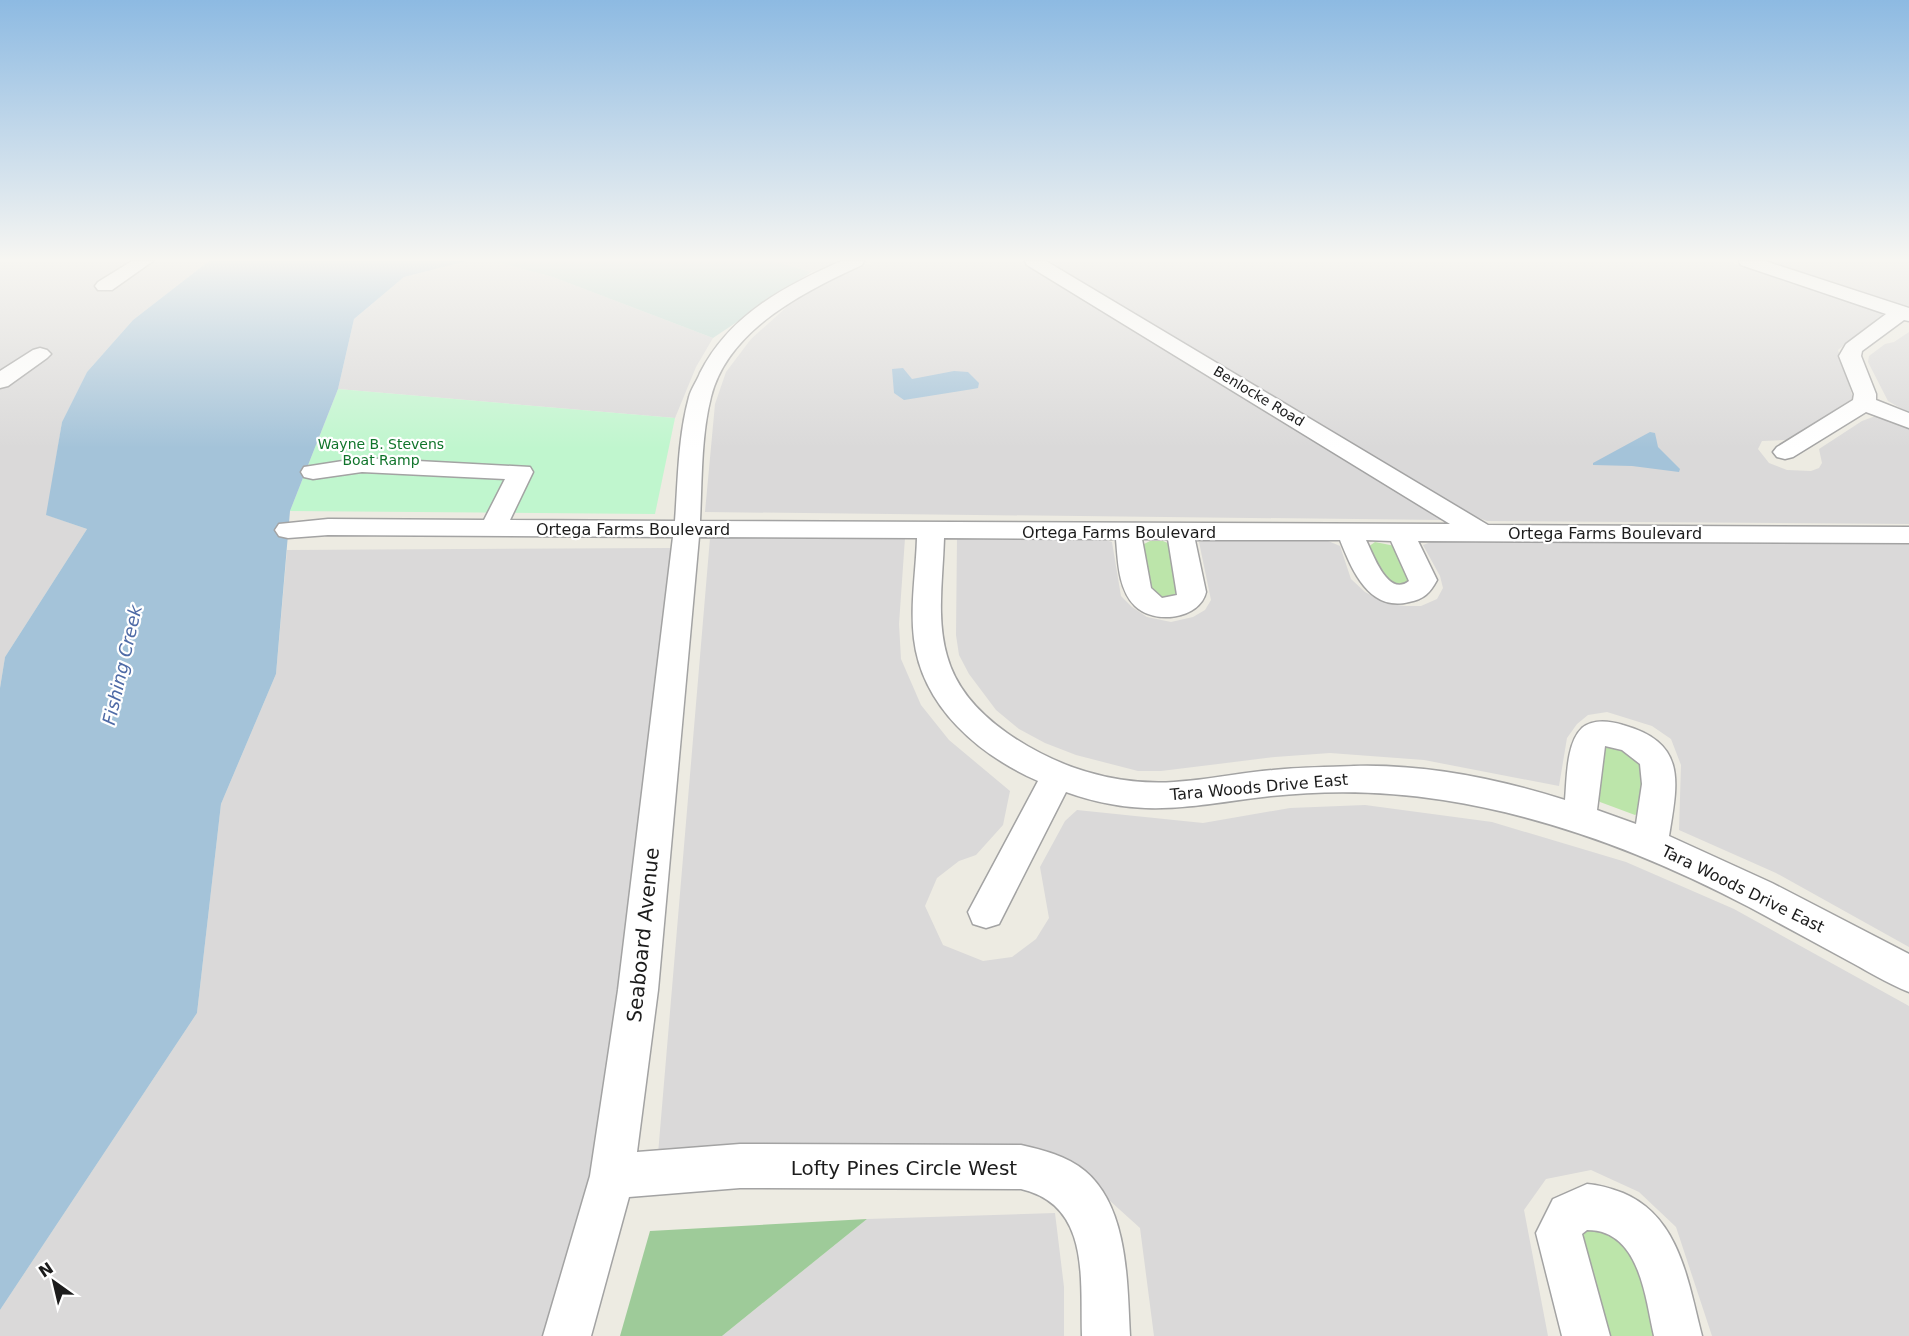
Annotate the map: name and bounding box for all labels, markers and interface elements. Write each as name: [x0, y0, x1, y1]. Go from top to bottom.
street label: Benlocke Road: [1211, 363, 1307, 429]
park label: Wayne B. Stevens Boat Ramp: [318, 436, 444, 468]
street label: Ortega Farms Boulevard: [536, 520, 730, 539]
street label: Ortega Farms Boulevard: [1022, 523, 1216, 542]
street label: Ortega Farms Boulevard: [1508, 524, 1702, 543]
water label: Fishing Creek: [98, 602, 146, 727]
street label: Tara Woods Drive East: [1168, 770, 1349, 804]
street label: Tara Woods Drive East: [1658, 841, 1827, 937]
street label: Seaboard Avenue: [622, 846, 664, 1024]
street label: Lofty Pines Circle West: [791, 1156, 1017, 1180]
north arrow: [24, 1252, 84, 1312]
text: N: [35, 1258, 57, 1282]

